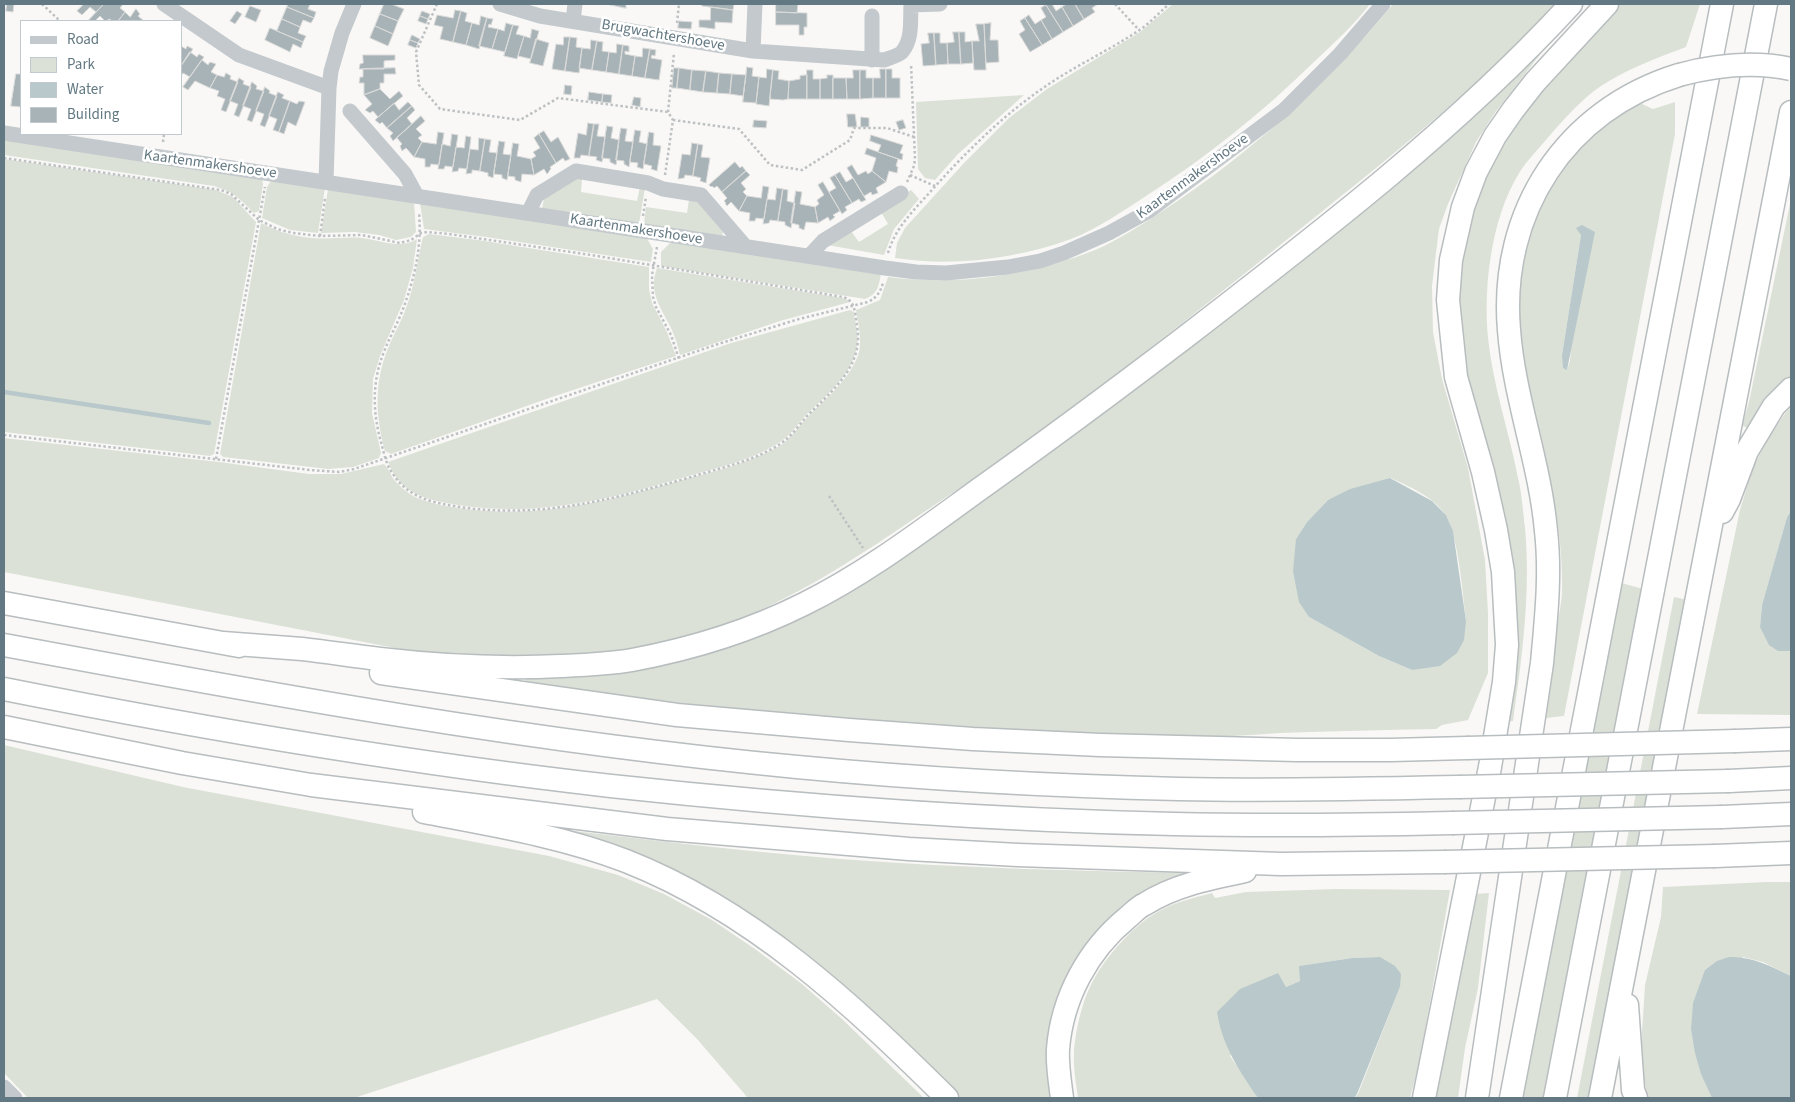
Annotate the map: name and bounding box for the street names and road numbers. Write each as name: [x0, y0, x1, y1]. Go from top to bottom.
street label: Brugwachtershoeve: [600, 16, 726, 56]
street label: Kaartenmakershoeve: [1134, 130, 1252, 224]
street label: Kaartenmakershoeve: [143, 147, 277, 183]
street label: Kaartenmakershoeve: [569, 211, 703, 249]

